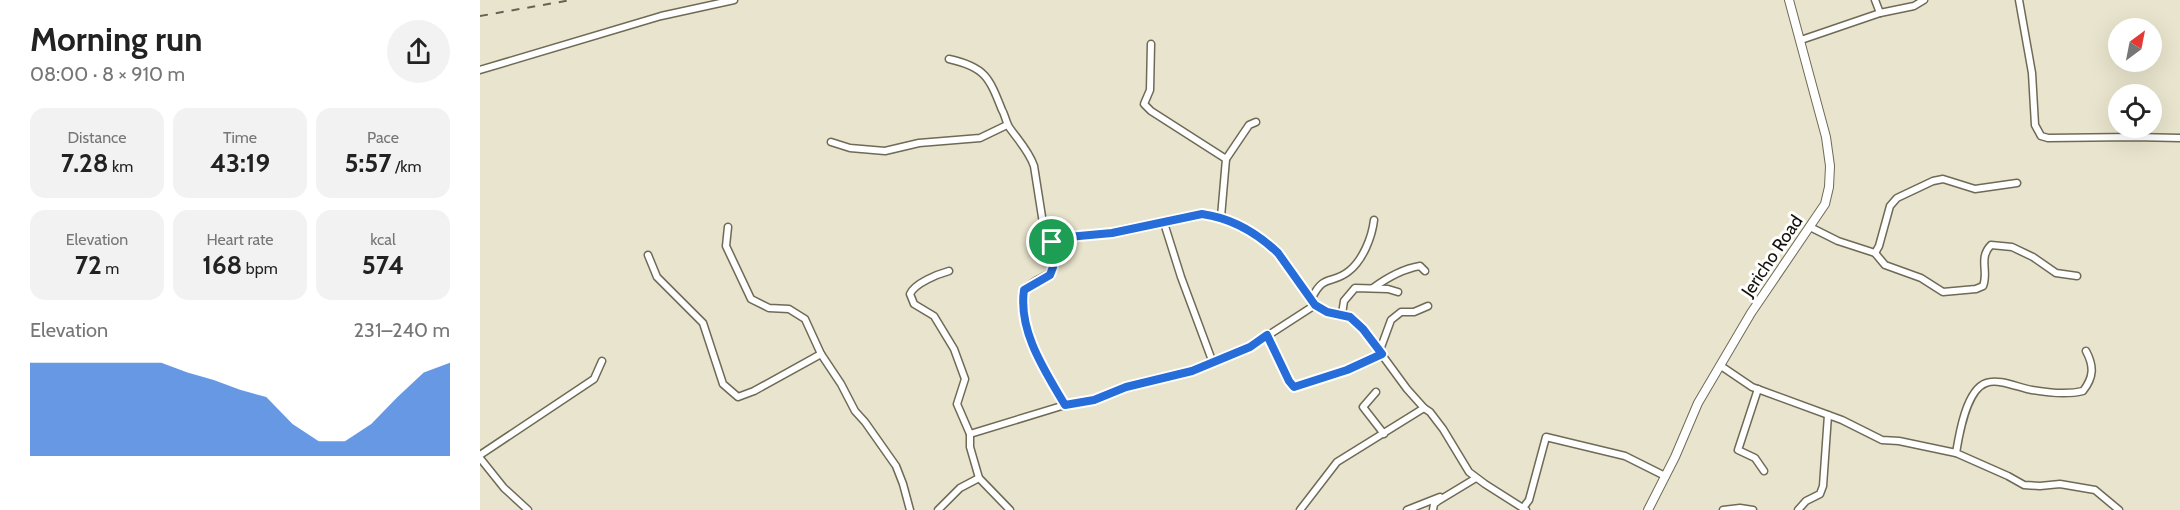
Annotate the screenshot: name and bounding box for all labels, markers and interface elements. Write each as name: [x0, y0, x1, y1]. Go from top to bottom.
north arrow: [2108, 18, 2162, 72]
map controls: [2108, 18, 2162, 138]
text: Morning run: [30, 19, 202, 59]
button: share: [387, 20, 450, 83]
text: 08:00 · 8 × 910 m: [30, 62, 185, 86]
button: locate: [2108, 84, 2162, 138]
text: Distance: [68, 128, 126, 147]
text: Time: [223, 128, 257, 147]
text: Pace: [367, 128, 399, 147]
text: 7.28: [61, 147, 108, 179]
text: 43:19: [210, 147, 270, 179]
text: 5:57: [345, 147, 392, 179]
text: km: [108, 157, 133, 176]
text: /km: [392, 157, 421, 176]
street label: Jericho Road: [1736, 211, 1807, 302]
pin: [1026, 216, 1077, 267]
icon: arrive: [1035, 225, 1068, 258]
text: Elevation: [66, 230, 128, 249]
text: Heart rate: [207, 230, 273, 249]
text: kcal: [370, 230, 396, 249]
text: 72: [75, 249, 102, 281]
text: 168: [202, 249, 242, 281]
text: 574: [362, 249, 404, 281]
text: m: [102, 259, 119, 278]
text: bpm: [242, 259, 278, 278]
text: Elevation: [30, 318, 108, 342]
text: 231–240 m: [354, 318, 450, 342]

